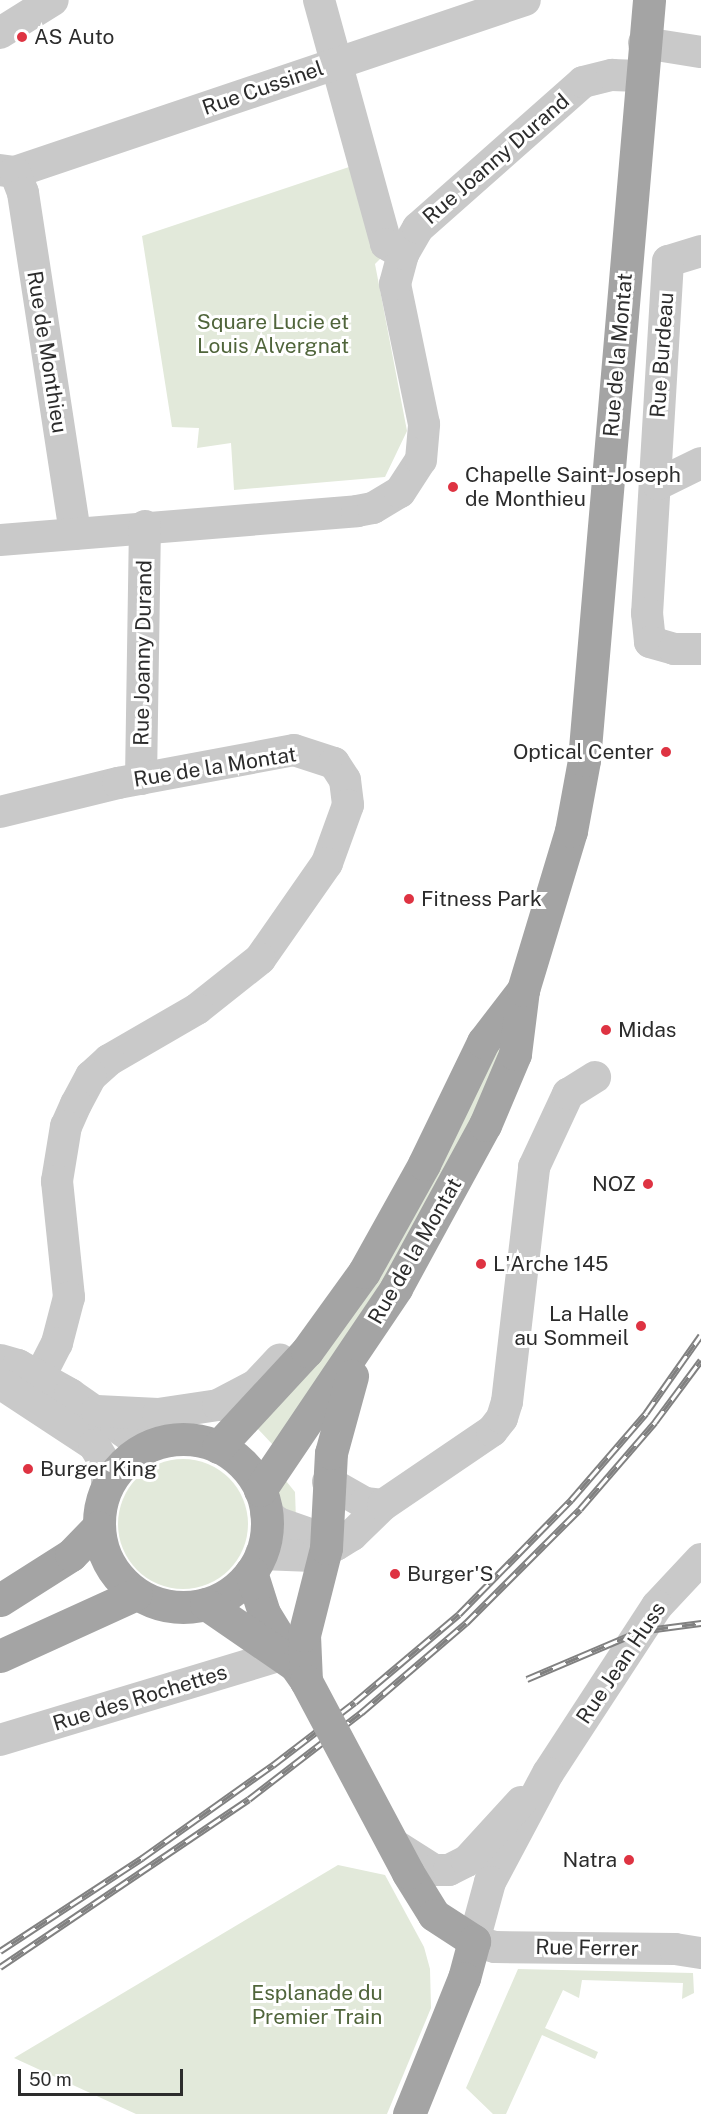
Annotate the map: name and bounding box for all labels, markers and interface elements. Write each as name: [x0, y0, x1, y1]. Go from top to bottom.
place label: AS Auto: [34, 24, 114, 50]
marker: AS Auto: [15, 30, 29, 44]
street label: Rue Cussinel: [199, 55, 327, 121]
street label: Rue Joanny Durand: [418, 88, 574, 230]
street label: Rue de Monthieu: [22, 269, 72, 435]
street label: Rue de la Montat: [598, 272, 638, 438]
street label: Rue Burdeau: [645, 291, 679, 419]
park label: Square Lucie et Louis Alvergnat: [197, 309, 349, 359]
place label: Chapelle Saint-Joseph de Monthieu: [465, 462, 681, 512]
marker: Chapelle Saint-Joseph de Monthieu: [446, 480, 460, 494]
street label: Rue Joanny Durand: [129, 560, 157, 746]
place label: Optical Center: [513, 739, 654, 765]
street label: Rue de la Montat: [131, 742, 299, 792]
marker: Optical Center: [659, 745, 673, 759]
place label: Fitness Park: [421, 886, 542, 912]
marker: Fitness Park: [402, 892, 416, 906]
place label: Midas: [618, 1017, 676, 1043]
marker: Midas: [599, 1023, 613, 1037]
place label: NOZ: [592, 1171, 636, 1197]
street label: Rue de la Montat: [363, 1173, 467, 1329]
marker: NOZ: [641, 1177, 655, 1191]
place label: L'Arche 145: [493, 1251, 609, 1277]
marker: L'Arche 145: [474, 1257, 488, 1271]
place label: La Halle au Sommeil: [514, 1301, 629, 1351]
marker: La Halle au Sommeil: [634, 1319, 648, 1333]
place label: Burger King: [40, 1456, 157, 1482]
marker: Burger King: [21, 1462, 35, 1476]
place label: Burger'S: [407, 1561, 493, 1587]
marker: Burger'S: [388, 1567, 402, 1581]
street label: Rue Jean Huss: [571, 1597, 671, 1729]
street label: Rue des Rochettes: [50, 1659, 230, 1737]
place label: Natra: [562, 1847, 617, 1873]
marker: Natra: [622, 1853, 636, 1867]
street label: Rue Ferrer: [535, 1934, 639, 1962]
park label: Esplanade du Premier Train: [251, 1980, 383, 2030]
scale bar: [21, 2057, 186, 2095]
text: 50 m: [29, 2069, 72, 2090]

